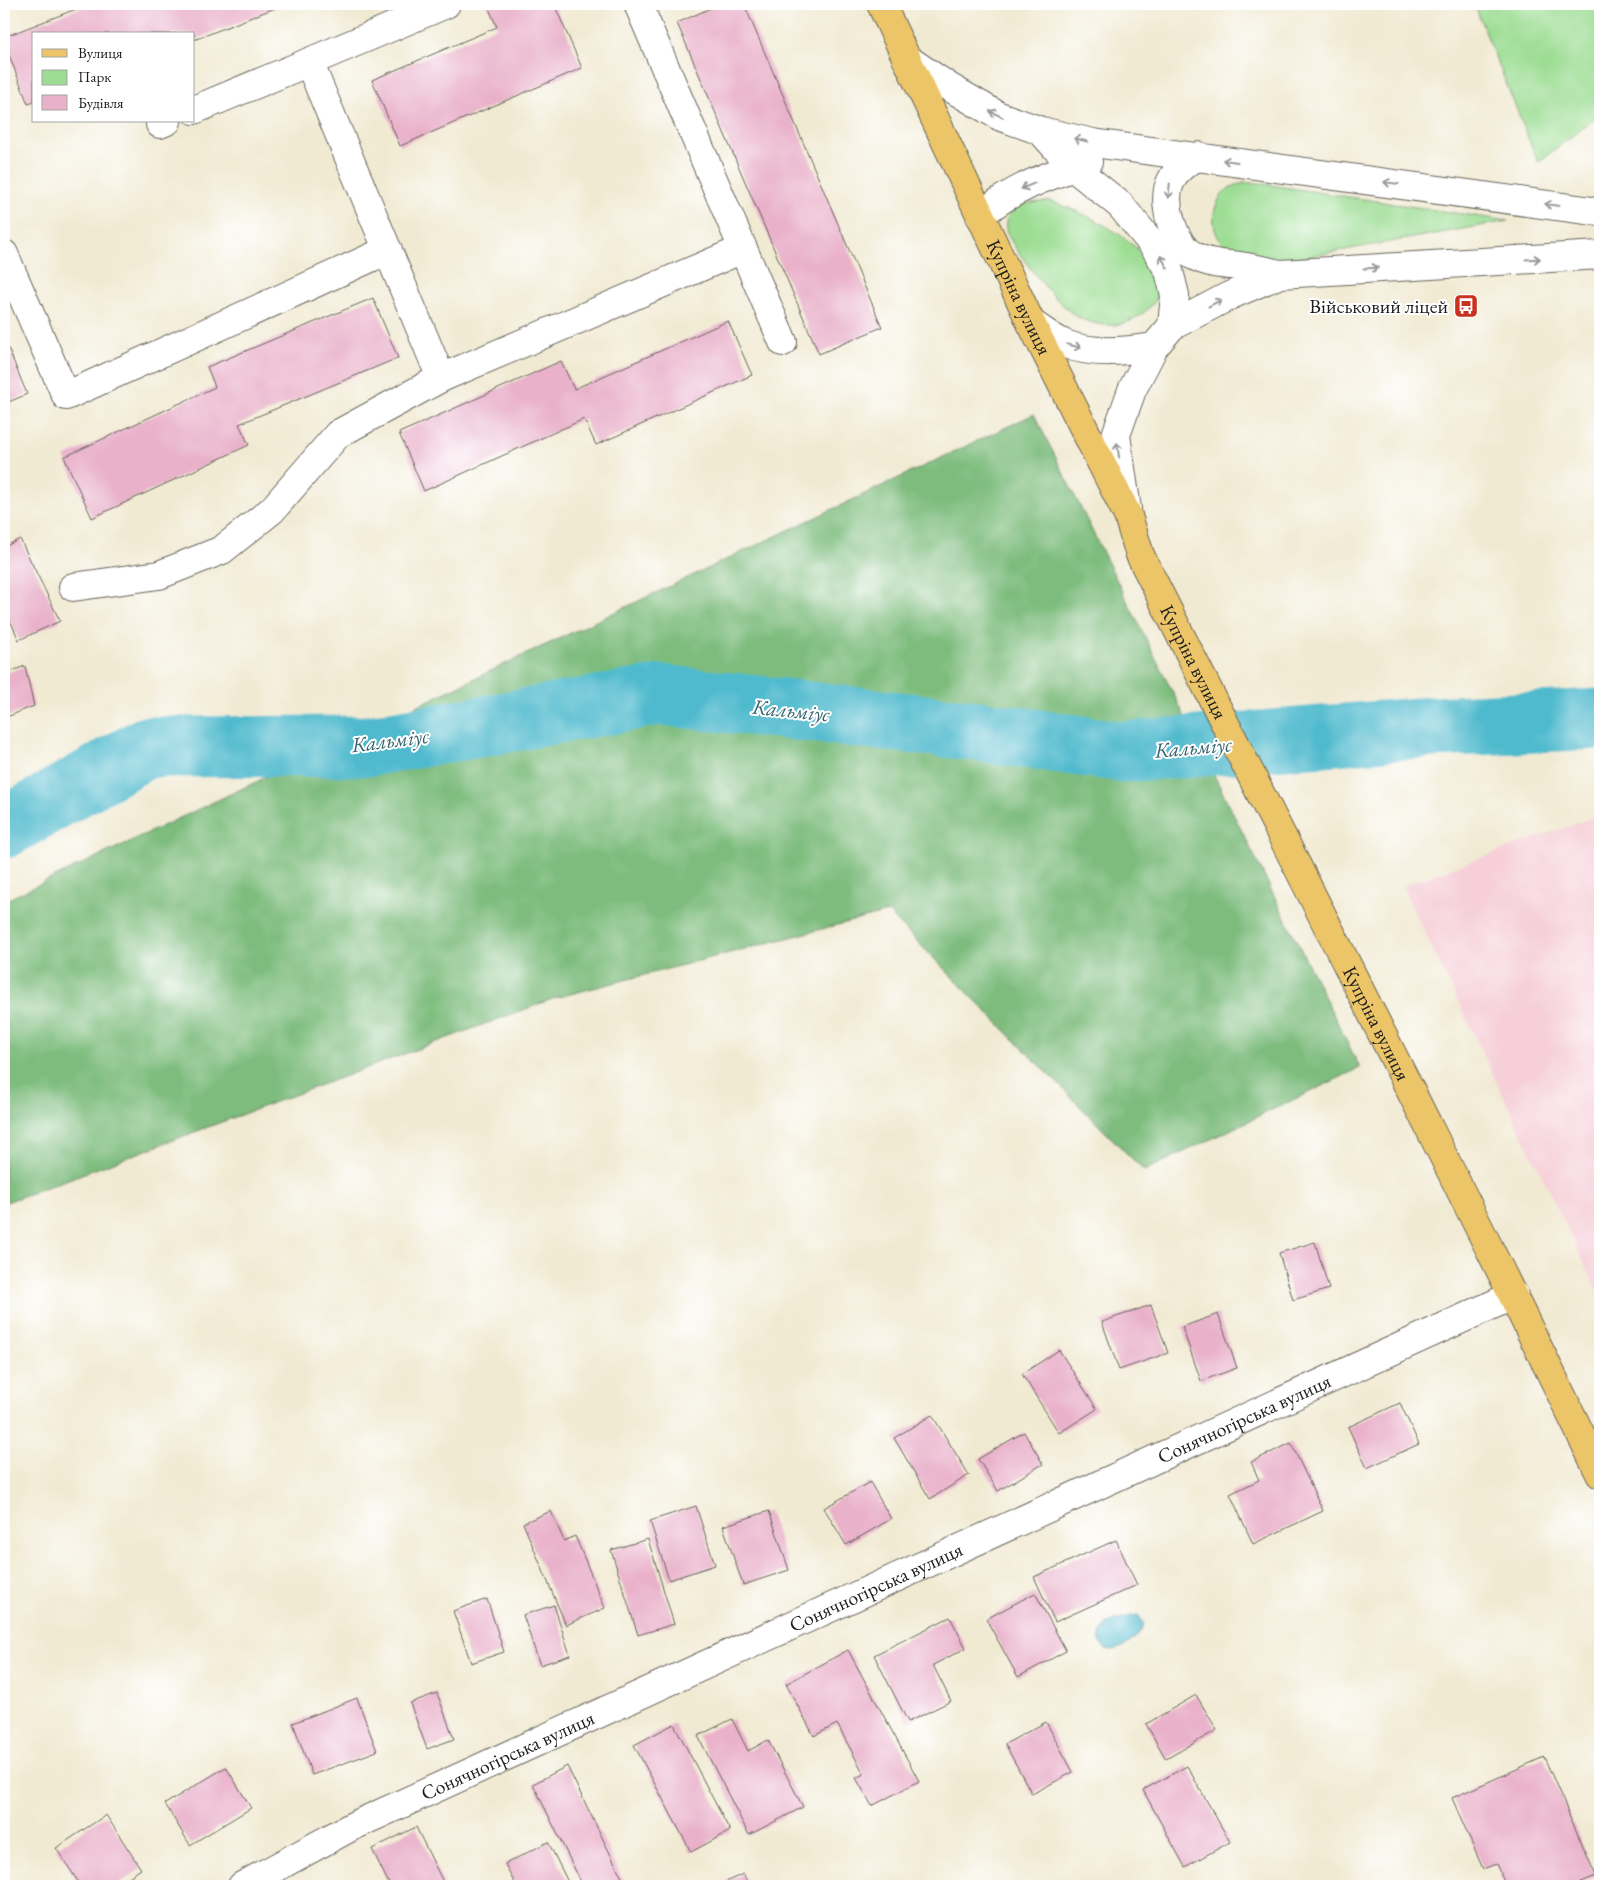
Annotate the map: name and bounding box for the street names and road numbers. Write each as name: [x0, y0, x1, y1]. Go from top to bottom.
street label: Купріна вулиця: [981, 235, 1058, 359]
street label: Купріна вулиця: [1154, 600, 1234, 723]
street label: Купріна вулиця: [1337, 962, 1416, 1085]
street label: Сонячногірська вулиця: [1153, 1368, 1335, 1469]
street label: Сонячногірська вулиця: [785, 1536, 967, 1638]
street label: Сонячногірська вулиця: [417, 1705, 598, 1806]

